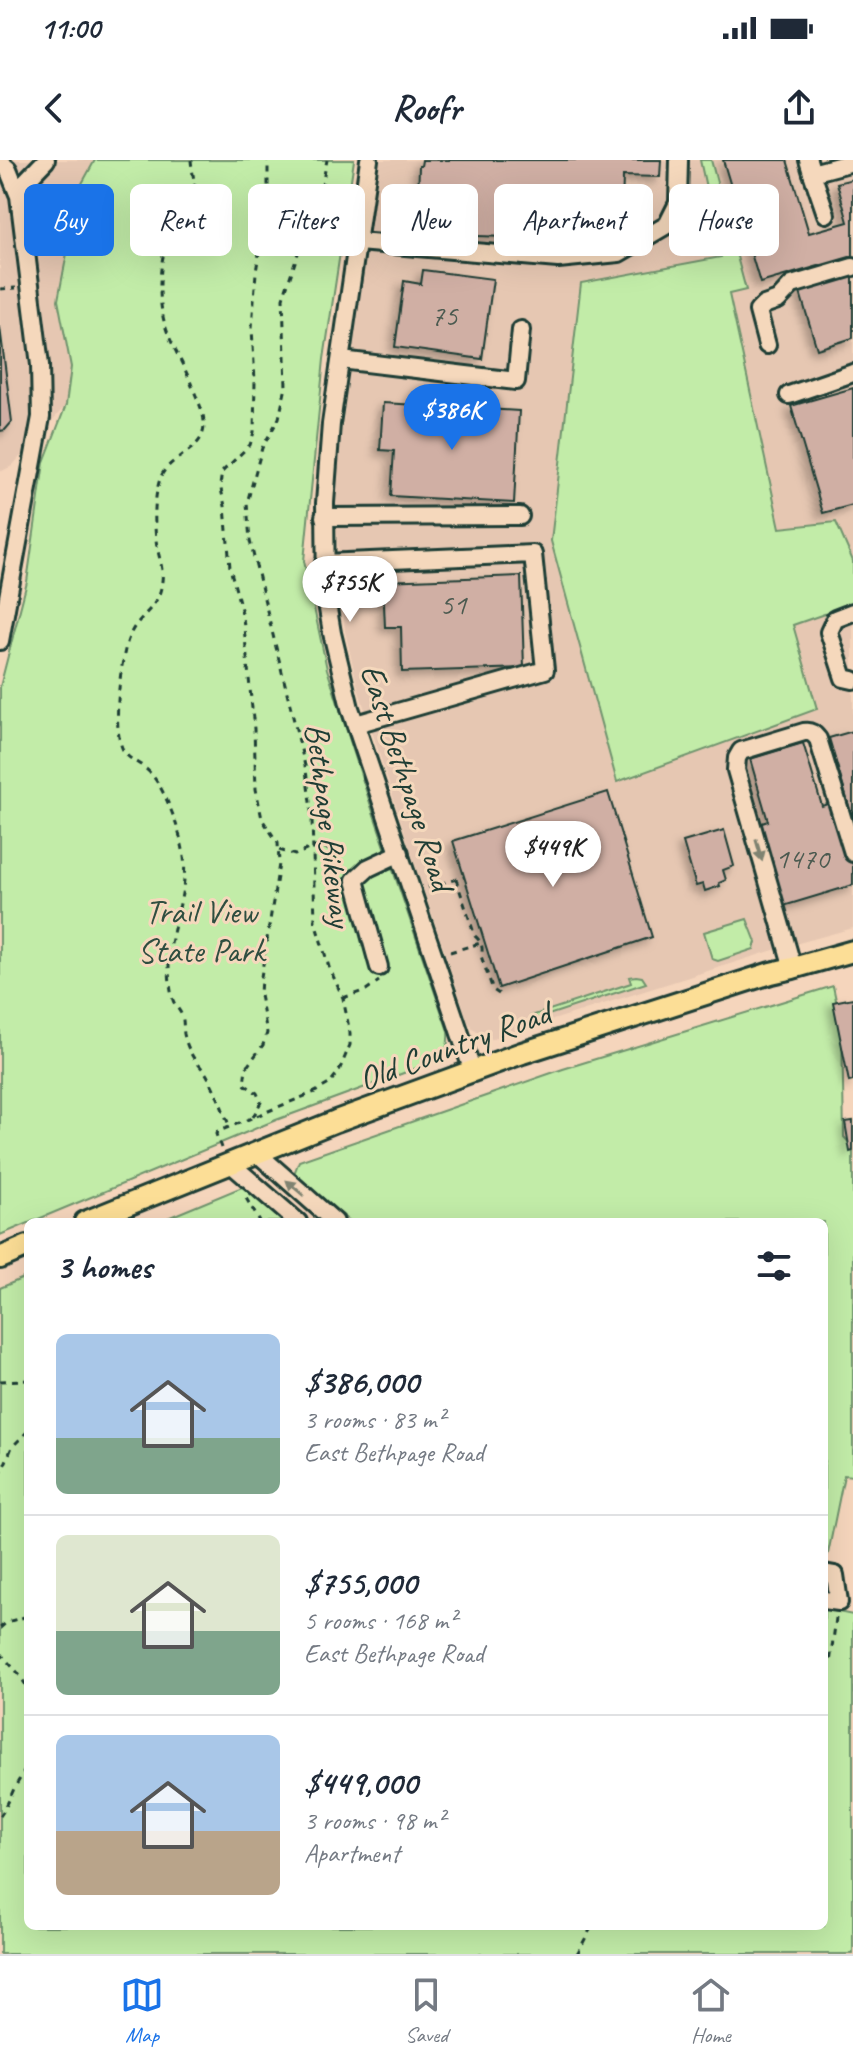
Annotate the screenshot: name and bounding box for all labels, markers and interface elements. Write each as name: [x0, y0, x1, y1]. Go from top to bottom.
text: 11:00: [40, 9, 100, 47]
text: Roofr: [392, 85, 461, 131]
icon: back: [32, 86, 76, 130]
icon: share: [777, 86, 821, 130]
chip: Buy: [24, 184, 114, 256]
chip: Rent: [130, 184, 232, 256]
chip: Filters: [248, 184, 365, 256]
chip: New: [381, 184, 478, 256]
chip: Apartment: [494, 184, 653, 256]
chip: House: [669, 184, 779, 256]
house number: 75: [431, 296, 459, 334]
pin: $386K: [396, 384, 508, 452]
text: $386K: [422, 393, 482, 426]
pin: $755K: [294, 556, 406, 624]
text: $755K: [320, 565, 380, 598]
house number: 51: [440, 585, 468, 623]
street label: East Bethpage Road: [351, 659, 466, 900]
street label: Bethpage Bikeway: [296, 721, 364, 931]
pin: $449K: [497, 821, 609, 889]
text: $449K: [523, 830, 583, 863]
one-way arrow: [753, 839, 766, 863]
house number: 1470: [775, 839, 831, 877]
park label: Trail View State Park: [138, 890, 267, 972]
street label: Old Country Road: [352, 989, 560, 1100]
one-way arrow: [286, 1180, 306, 1197]
icon: filters: [752, 1244, 796, 1288]
text: 3 homes: [56, 1245, 152, 1288]
text: $386,000: [304, 1360, 419, 1403]
icon: home: [120, 1366, 216, 1462]
text: 3 rooms · 83 m²: [304, 1403, 445, 1436]
text: East Bethpage Road: [304, 1436, 484, 1469]
text: $755,000: [304, 1561, 417, 1604]
icon: home: [120, 1567, 216, 1663]
text: 5 rooms · 168 m²: [304, 1604, 456, 1637]
text: East Bethpage Road: [304, 1637, 484, 1670]
text: $449,000: [304, 1761, 417, 1804]
icon: home: [120, 1767, 216, 1863]
text: 3 rooms · 98 m²: [304, 1804, 445, 1837]
text: Apartment: [304, 1837, 400, 1870]
tab: Map: [120, 1973, 164, 2049]
tab: Saved: [404, 1973, 448, 2049]
tab: Home: [689, 1973, 733, 2049]

